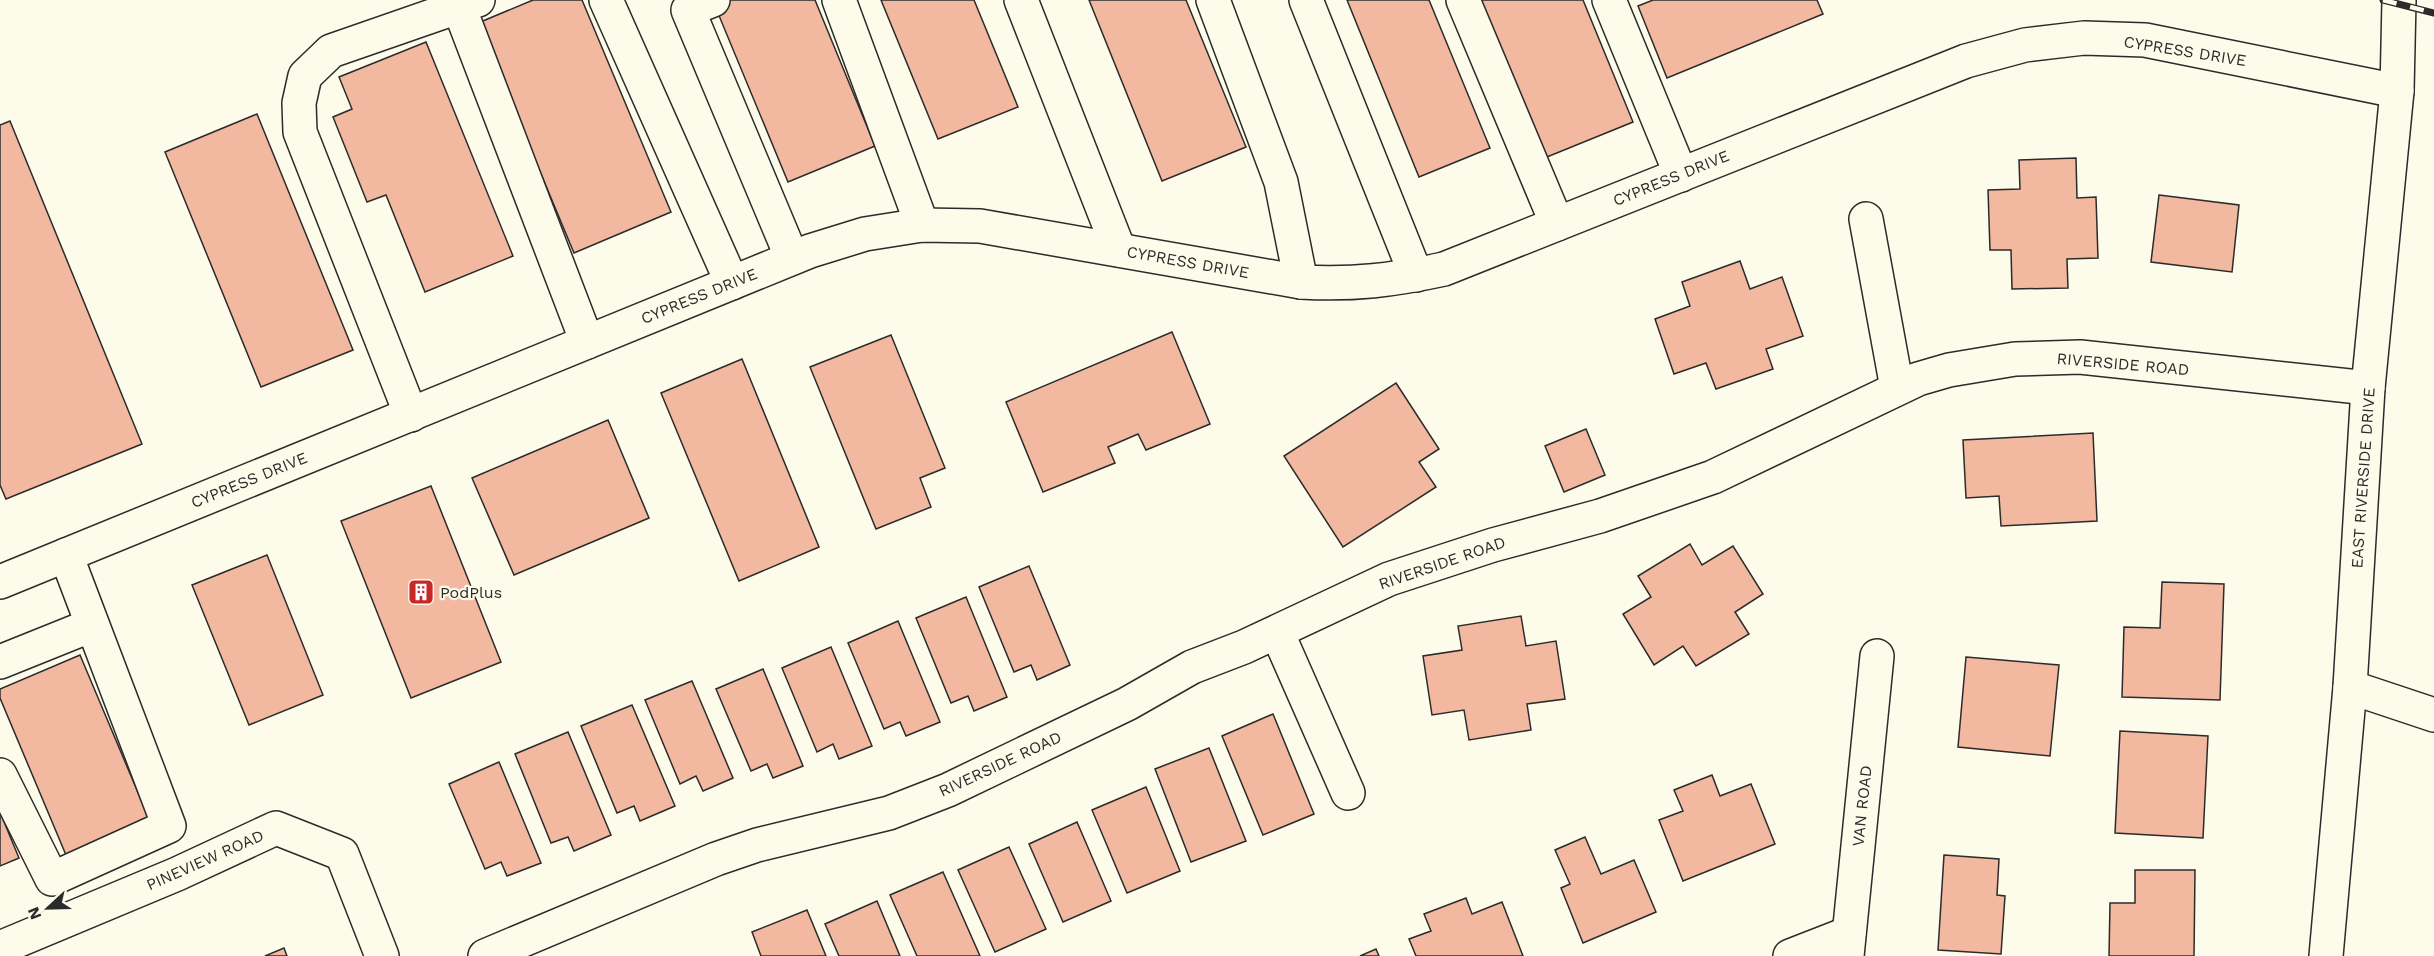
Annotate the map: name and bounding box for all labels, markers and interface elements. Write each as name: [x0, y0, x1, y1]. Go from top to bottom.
street label: CYPRESS DRIVE: [2122, 32, 2248, 70]
street label: CYPRESS DRIVE: [1610, 146, 1732, 210]
street label: CYPRESS DRIVE: [1125, 242, 1251, 282]
street label: CYPRESS DRIVE: [638, 264, 760, 328]
street label: RIVERSIDE ROAD: [2056, 349, 2190, 379]
street label: EAST RIVERSIDE DRIVE: [2347, 387, 2379, 569]
street label: CYPRESS DRIVE: [188, 448, 310, 512]
street label: RIVERSIDE ROAD: [1376, 532, 1508, 594]
building icon: PodPlus: [406, 577, 436, 607]
place label: PodPlus: [440, 583, 502, 602]
street label: RIVERSIDE ROAD: [936, 727, 1064, 801]
street label: VAN ROAD: [1848, 765, 1876, 847]
street label: PINEVIEW ROAD: [143, 826, 267, 894]
north arrow: [18, 878, 78, 938]
text: N: [24, 904, 46, 922]

